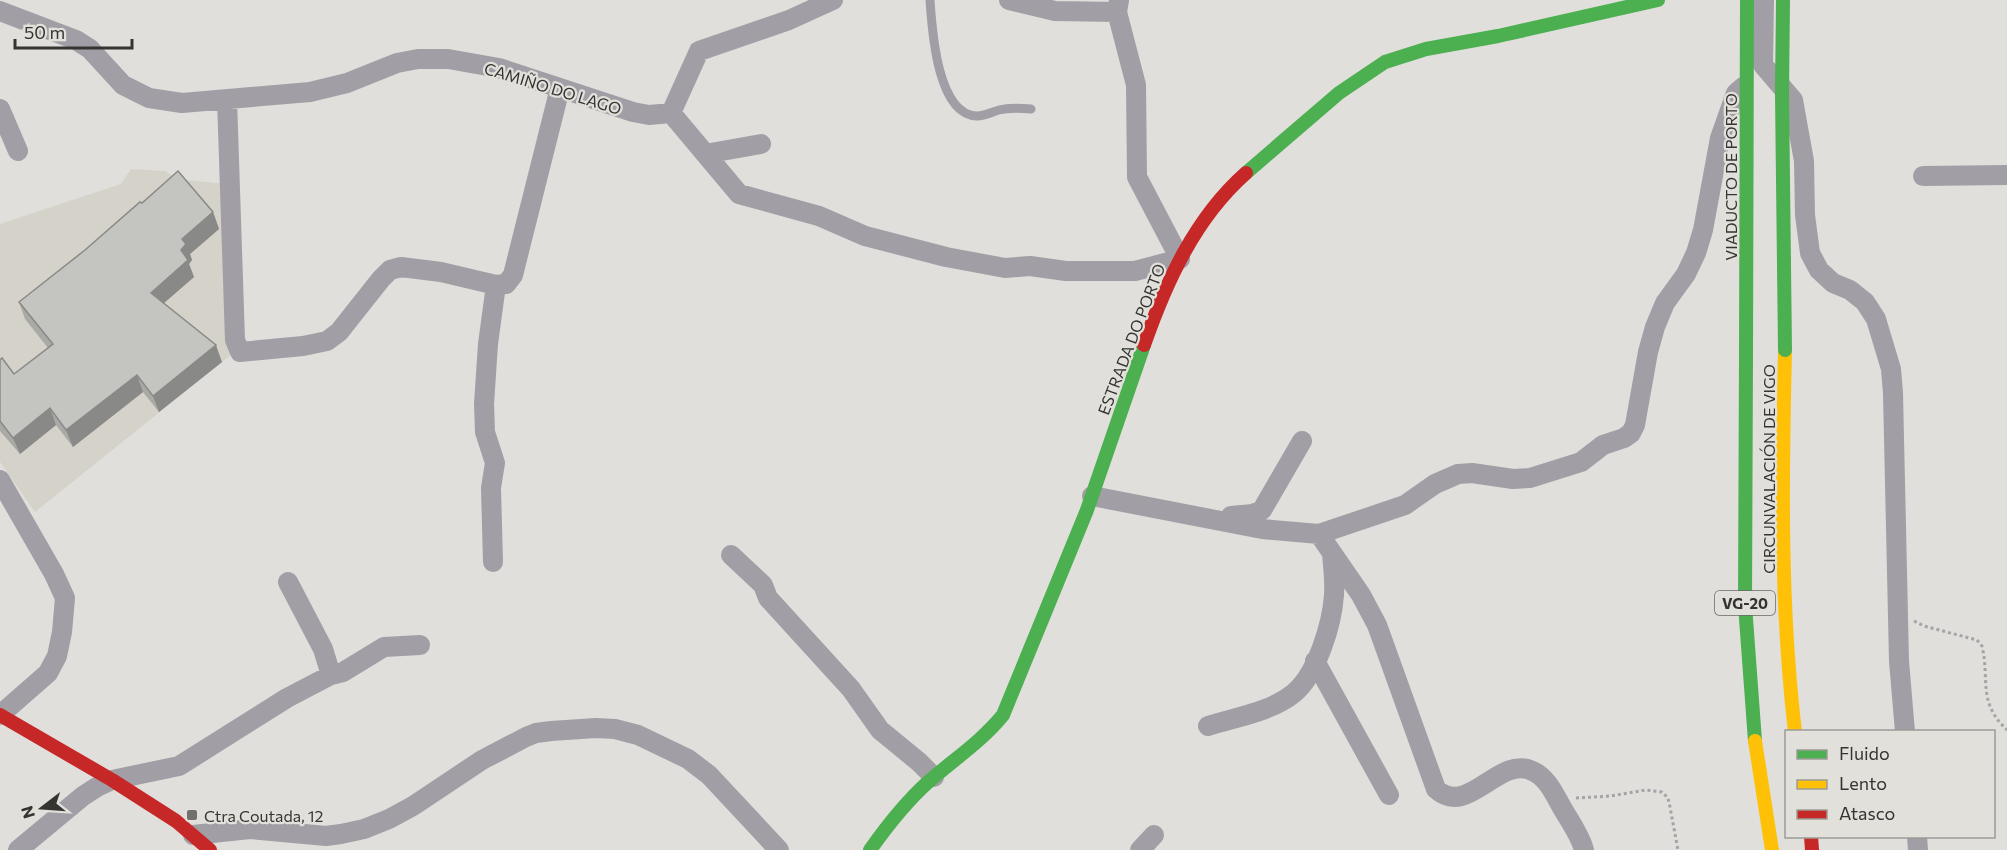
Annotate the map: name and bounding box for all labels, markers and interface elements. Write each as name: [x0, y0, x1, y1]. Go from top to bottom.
scale bar: [15, 12, 132, 50]
text: 50 m: [24, 21, 65, 43]
street label: CAMIÑO DO LAGO: [482, 58, 624, 118]
street label: VIADUCTO DE PORTO: [1721, 93, 1740, 261]
street label: ESTRADA DO PORTO: [1093, 261, 1169, 417]
street label: CIRCUNVALACIÓN DE VIGO: [1759, 364, 1778, 574]
road number: VG-20: [1715, 591, 1775, 615]
legend: [1785, 730, 1995, 838]
text: Fluido: [1839, 742, 1890, 764]
text: Lento: [1839, 772, 1887, 794]
north arrow: [12, 778, 72, 838]
text: Atasco: [1839, 802, 1895, 824]
text: N: [16, 804, 38, 821]
place label: Ctra Coutada, 12: [204, 806, 324, 825]
marker: Ctra Coutada, 12: [185, 808, 199, 822]

